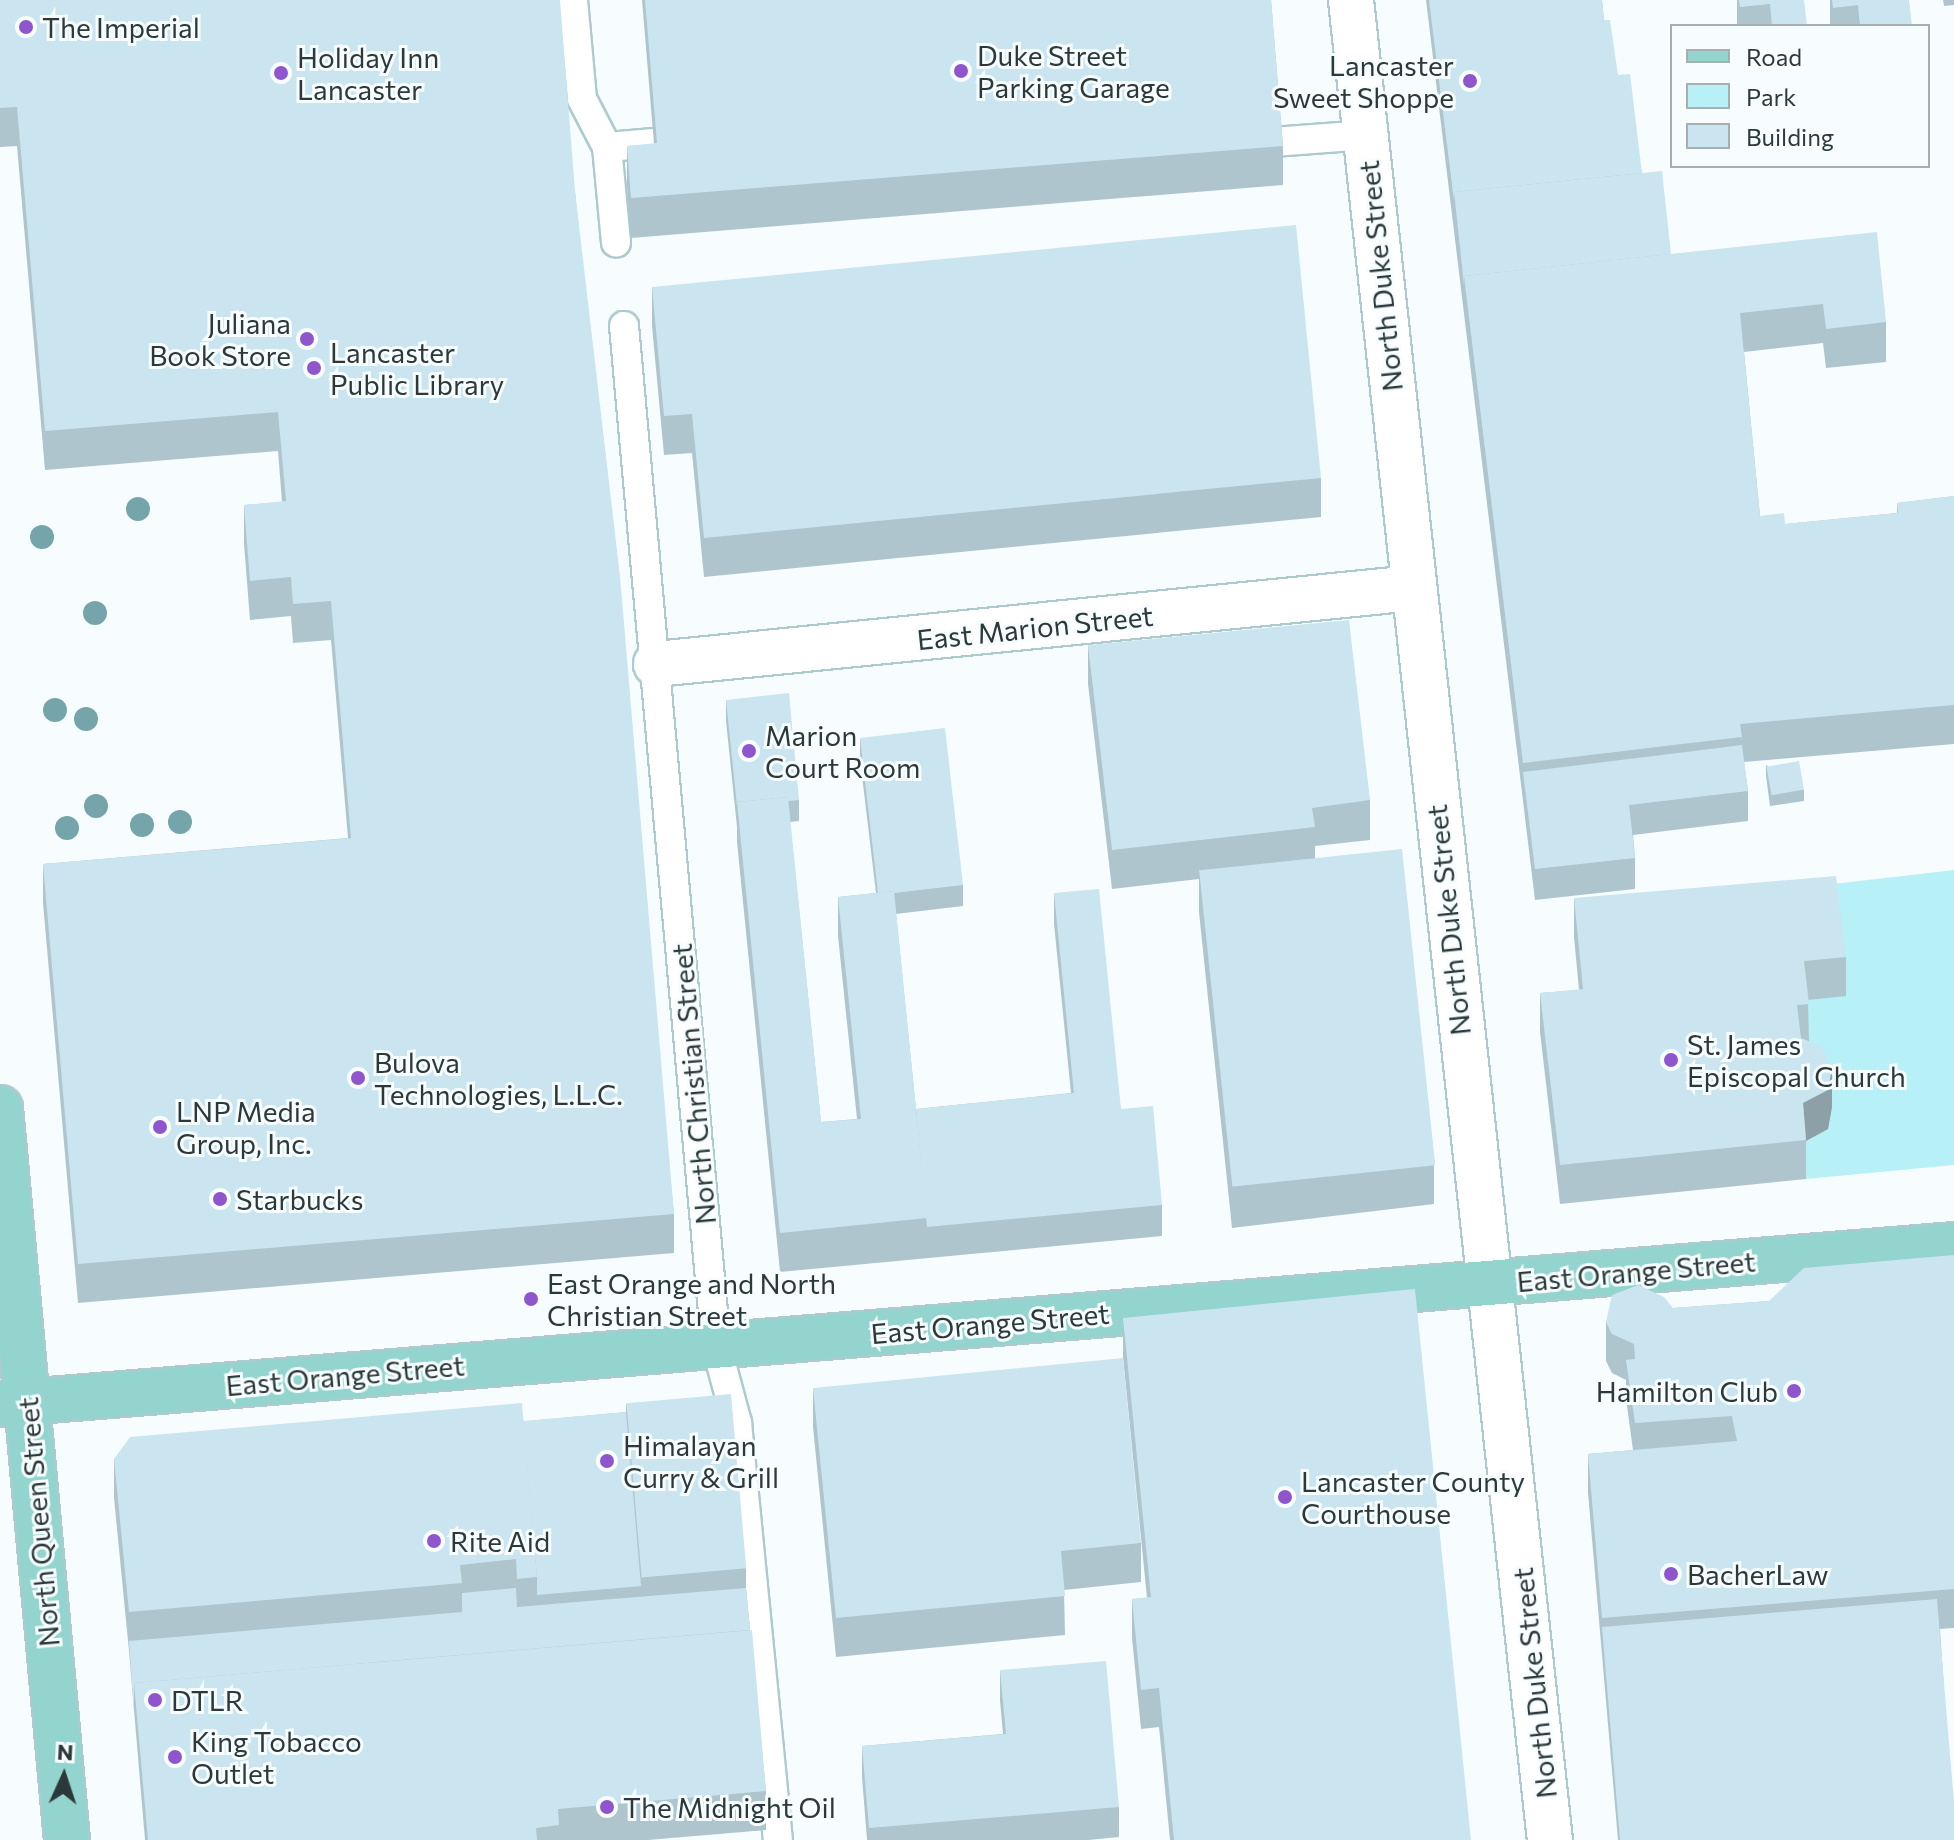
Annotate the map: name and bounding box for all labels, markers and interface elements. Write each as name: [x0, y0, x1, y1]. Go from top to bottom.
place label: The Imperial: [42, 10, 200, 44]
marker: The Imperial: [17, 18, 35, 36]
legend: [1670, 24, 1930, 168]
place label: Duke Street Parking Garage: [977, 38, 1170, 104]
place label: Holiday Inn Lancaster: [297, 40, 439, 106]
text: Road: [1746, 42, 1802, 71]
place label: Lancaster Sweet Shoppe: [1273, 48, 1454, 114]
marker: Duke Street Parking Garage: [952, 62, 970, 80]
marker: Holiday Inn Lancaster: [272, 64, 290, 82]
marker: Lancaster Sweet Shoppe: [1461, 72, 1479, 90]
text: Park: [1746, 82, 1796, 111]
text: Building: [1746, 122, 1834, 151]
street label: North Duke Street: [1351, 159, 1409, 393]
place label: Juliana Book Store: [149, 306, 291, 372]
marker: Juliana Book Store: [298, 330, 316, 348]
place label: Lancaster Public Library: [330, 335, 504, 401]
marker: Lancaster Public Library: [305, 359, 323, 377]
street label: East Marion Street: [915, 598, 1155, 656]
place label: Marion Court Room: [765, 718, 920, 784]
marker: Marion Court Room: [740, 742, 758, 760]
street label: North Duke Street: [1419, 803, 1477, 1037]
street label: North Christian Street: [664, 942, 722, 1226]
place label: St. James Episcopal Church: [1687, 1027, 1906, 1093]
place label: Bulova Technologies, L.L.C.: [374, 1045, 623, 1111]
marker: St. James Episcopal Church: [1662, 1051, 1680, 1069]
marker: Bulova Technologies, L.L.C.: [349, 1069, 367, 1087]
place label: LNP Media Group, Inc.: [176, 1094, 316, 1160]
marker: LNP Media Group, Inc.: [151, 1118, 169, 1136]
place label: Starbucks: [236, 1182, 363, 1216]
marker: Starbucks: [211, 1190, 229, 1208]
street label: East Orange Street: [1515, 1244, 1757, 1298]
place label: East Orange and North Christian Street: [547, 1266, 836, 1332]
marker: East Orange and North Christian Street: [522, 1290, 540, 1308]
street label: East Orange Street: [869, 1296, 1111, 1350]
street label: East Orange Street: [224, 1348, 466, 1402]
place label: Hamilton Club: [1596, 1374, 1778, 1408]
marker: Hamilton Club: [1785, 1382, 1803, 1400]
street label: North Queen Street: [10, 1396, 66, 1648]
place label: Himalayan Curry & Grill: [623, 1428, 779, 1494]
marker: Himalayan Curry & Grill: [598, 1452, 616, 1470]
place label: Lancaster County Courthouse: [1301, 1464, 1525, 1530]
marker: Lancaster County Courthouse: [1276, 1488, 1294, 1506]
place label: Rite Aid: [450, 1524, 550, 1558]
marker: Rite Aid: [425, 1532, 443, 1550]
place label: BacherLaw: [1687, 1557, 1828, 1591]
marker: BacherLaw: [1662, 1565, 1680, 1583]
street label: North Duke Street: [1505, 1566, 1563, 1800]
place label: DTLR: [171, 1683, 243, 1717]
marker: DTLR: [146, 1691, 164, 1709]
place label: King Tobacco Outlet: [191, 1724, 362, 1790]
north arrow: [24, 1736, 104, 1816]
text: N: [56, 1738, 74, 1765]
marker: King Tobacco Outlet: [166, 1748, 184, 1766]
place label: The Midnight Oil: [623, 1790, 836, 1824]
marker: The Midnight Oil: [598, 1798, 616, 1816]

